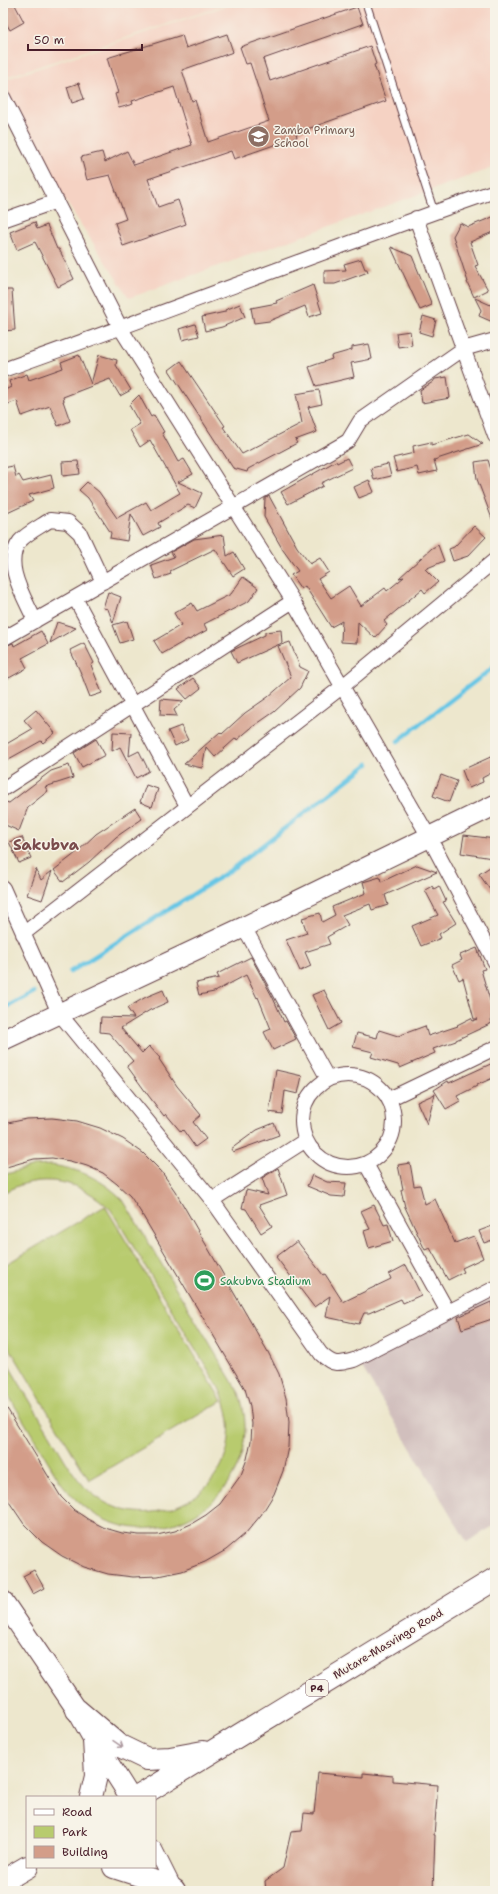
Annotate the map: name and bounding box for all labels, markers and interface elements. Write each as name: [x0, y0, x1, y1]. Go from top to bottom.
scale bar: [28, 26, 142, 52]
text: 50 m: [34, 32, 64, 48]
school or university icon: Zamba Primary School: [246, 123, 272, 149]
place label: Zamba Primary School: [274, 123, 355, 151]
district label: Sakubva: [13, 835, 80, 855]
sports icon: Sakubva Stadium: [192, 1268, 218, 1294]
place label: Sakubva Stadium: [220, 1274, 311, 1289]
street label: Mutare-Masvingo Road: [330, 1605, 446, 1683]
road number: P4: [306, 1680, 328, 1696]
one-way arrow: [112, 1740, 123, 1748]
legend: [26, 1796, 156, 1868]
text: Road: [62, 1804, 93, 1820]
text: Park: [62, 1824, 88, 1840]
text: Building: [62, 1844, 108, 1860]

